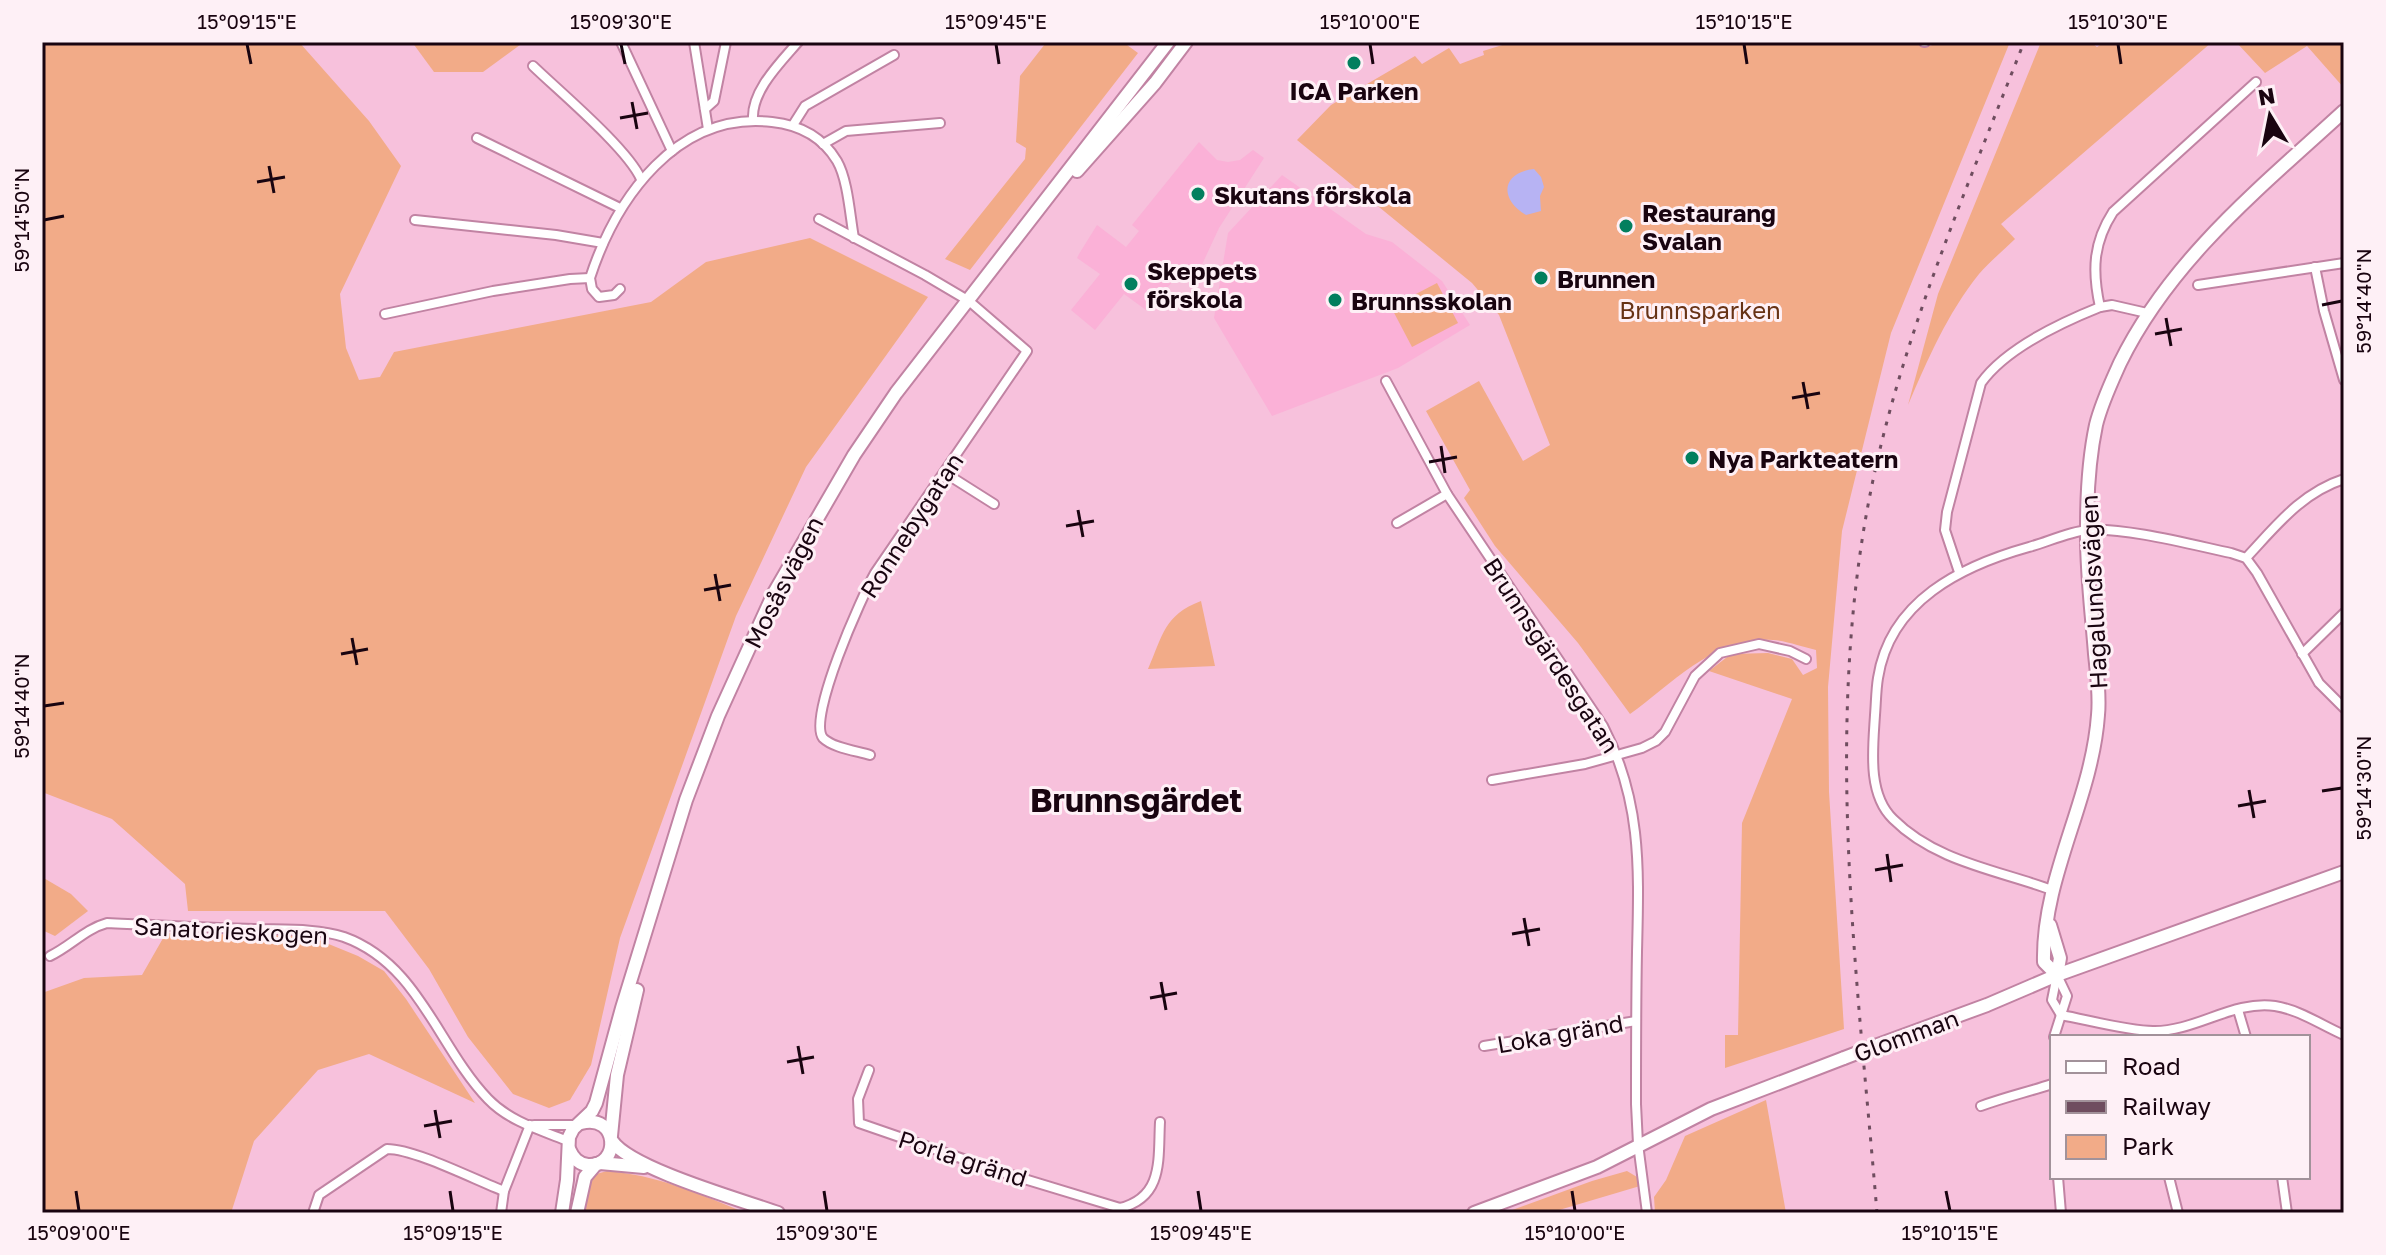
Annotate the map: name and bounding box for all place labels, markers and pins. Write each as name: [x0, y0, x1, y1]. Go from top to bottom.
marker: ICA Parken: [1345, 54, 1363, 72]
place label: ICA Parken: [1290, 76, 1418, 105]
place label: Skutans förskola: [1214, 180, 1411, 209]
marker: Skutans förskola: [1189, 185, 1207, 203]
place label: Restaurang Svalan: [1642, 198, 1776, 255]
marker: Restaurang Svalan: [1617, 217, 1635, 235]
place label: Skeppets förskola: [1147, 256, 1257, 313]
place label: Brunnen: [1557, 264, 1655, 293]
marker: Brunnen: [1532, 269, 1550, 287]
marker: Skeppets förskola: [1122, 275, 1140, 293]
place label: Brunnsskolan: [1351, 286, 1512, 315]
marker: Brunnsskolan: [1326, 291, 1344, 309]
place label: Nya Parkteatern: [1708, 444, 1898, 473]
marker: Nya Parkteatern: [1683, 449, 1701, 467]

